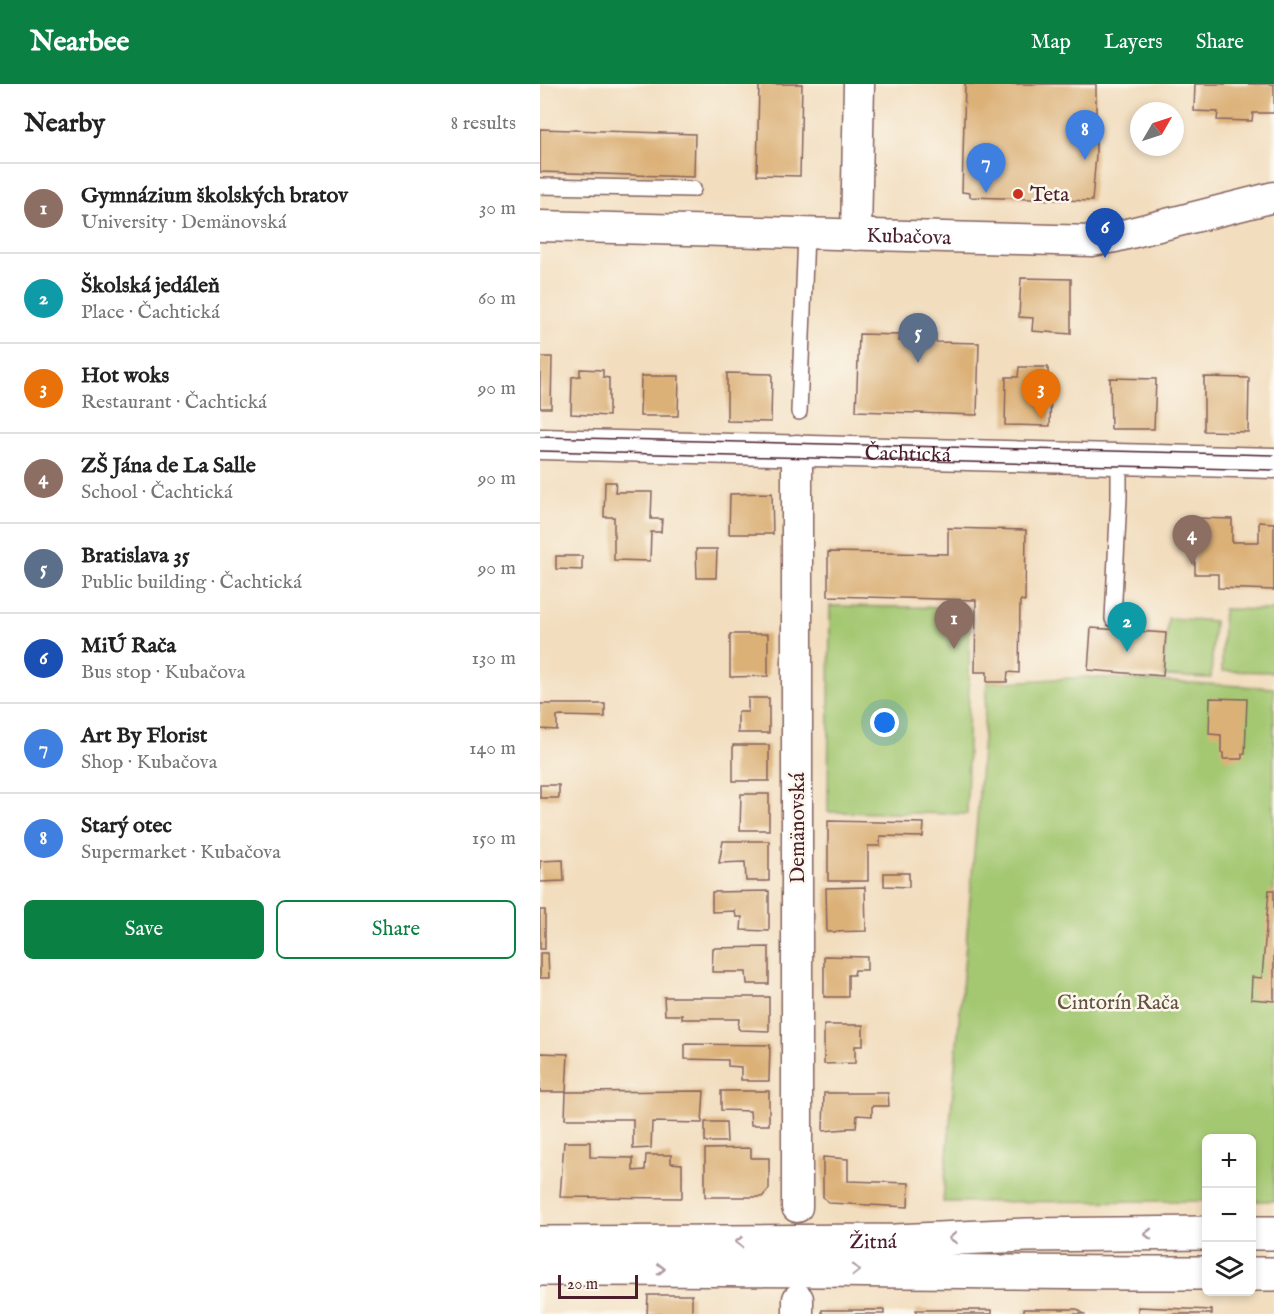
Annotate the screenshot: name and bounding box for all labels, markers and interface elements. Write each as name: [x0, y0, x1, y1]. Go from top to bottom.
text: Nearbee: [30, 25, 129, 60]
text: Map: [1031, 29, 1071, 56]
text: Layers: [1104, 29, 1163, 56]
text: Share: [1196, 29, 1244, 56]
north arrow: [1130, 102, 1184, 156]
text: Nearby: [24, 107, 105, 140]
pin: 8: [1066, 110, 1104, 160]
text: 8 results: [450, 111, 516, 136]
pin: 7: [966, 144, 1006, 193]
text: Gymnázium školských bratov: [81, 182, 348, 210]
place label: Teta: [1030, 182, 1070, 209]
marker: Teta: [1011, 187, 1025, 201]
text: 1: [40, 196, 47, 221]
text: 30 m: [479, 196, 516, 221]
pin: 6: [1086, 208, 1124, 258]
text: University · Demänovská: [81, 210, 287, 235]
street label: Kubačova: [866, 223, 952, 252]
text: Školská jedáleň: [81, 272, 220, 300]
text: 2: [39, 286, 48, 311]
text: 60 m: [478, 286, 516, 311]
text: Place · Čachtická: [81, 300, 220, 325]
pin: 5: [898, 314, 938, 363]
text: Hot woks: [81, 362, 169, 390]
pin: 3: [1022, 370, 1060, 419]
text: 3: [40, 376, 47, 401]
text: 90 m: [478, 376, 516, 401]
text: Restaurant · Čachtická: [81, 390, 267, 415]
street label: Čachtická: [864, 439, 952, 470]
text: ZŠ Jána de La Salle: [81, 452, 256, 480]
text: 4: [39, 466, 48, 491]
text: 90 m: [478, 466, 516, 491]
text: School · Čachtická: [81, 480, 233, 505]
pin: 4: [1172, 516, 1212, 565]
text: Bratislava 35: [81, 542, 190, 570]
text: 5: [40, 556, 47, 581]
text: 90 m: [478, 556, 516, 581]
text: Public building · Čachtická: [81, 570, 302, 595]
pin: 1: [934, 600, 974, 649]
pin: 2: [1108, 602, 1146, 652]
text: MiÚ Rača: [81, 632, 176, 660]
text: 6: [39, 646, 48, 671]
text: 130 m: [471, 646, 516, 671]
text: Bus stop · Kubačova: [81, 660, 245, 685]
your location: [870, 708, 899, 737]
text: Art By Florist: [81, 722, 207, 750]
text: 7: [39, 736, 48, 761]
text: 140 m: [469, 736, 516, 761]
text: Shop · Kubačova: [81, 750, 217, 775]
street label: Demänovská: [785, 772, 812, 884]
text: Starý otec: [81, 812, 172, 840]
text: 8: [40, 826, 47, 851]
text: 150 m: [472, 826, 516, 851]
text: Supermarket · Kubačova: [81, 840, 281, 865]
button: Save: [24, 900, 264, 959]
button: Share: [276, 900, 516, 959]
park label: Cintorín Rača: [1057, 990, 1180, 1017]
map controls: [1202, 1134, 1256, 1296]
button: +: [1202, 1134, 1256, 1188]
button: −: [1202, 1188, 1256, 1242]
one-way arrow: [1144, 1228, 1153, 1240]
street label: Žitná: [849, 1229, 898, 1256]
one-way arrow: [949, 1232, 958, 1245]
one-way arrow: [734, 1236, 743, 1248]
button: layers: [1202, 1242, 1256, 1296]
one-way arrow: [657, 1263, 666, 1275]
one-way arrow: [852, 1264, 861, 1277]
scale bar: [558, 1272, 638, 1300]
text: 20 m: [567, 1275, 598, 1295]

